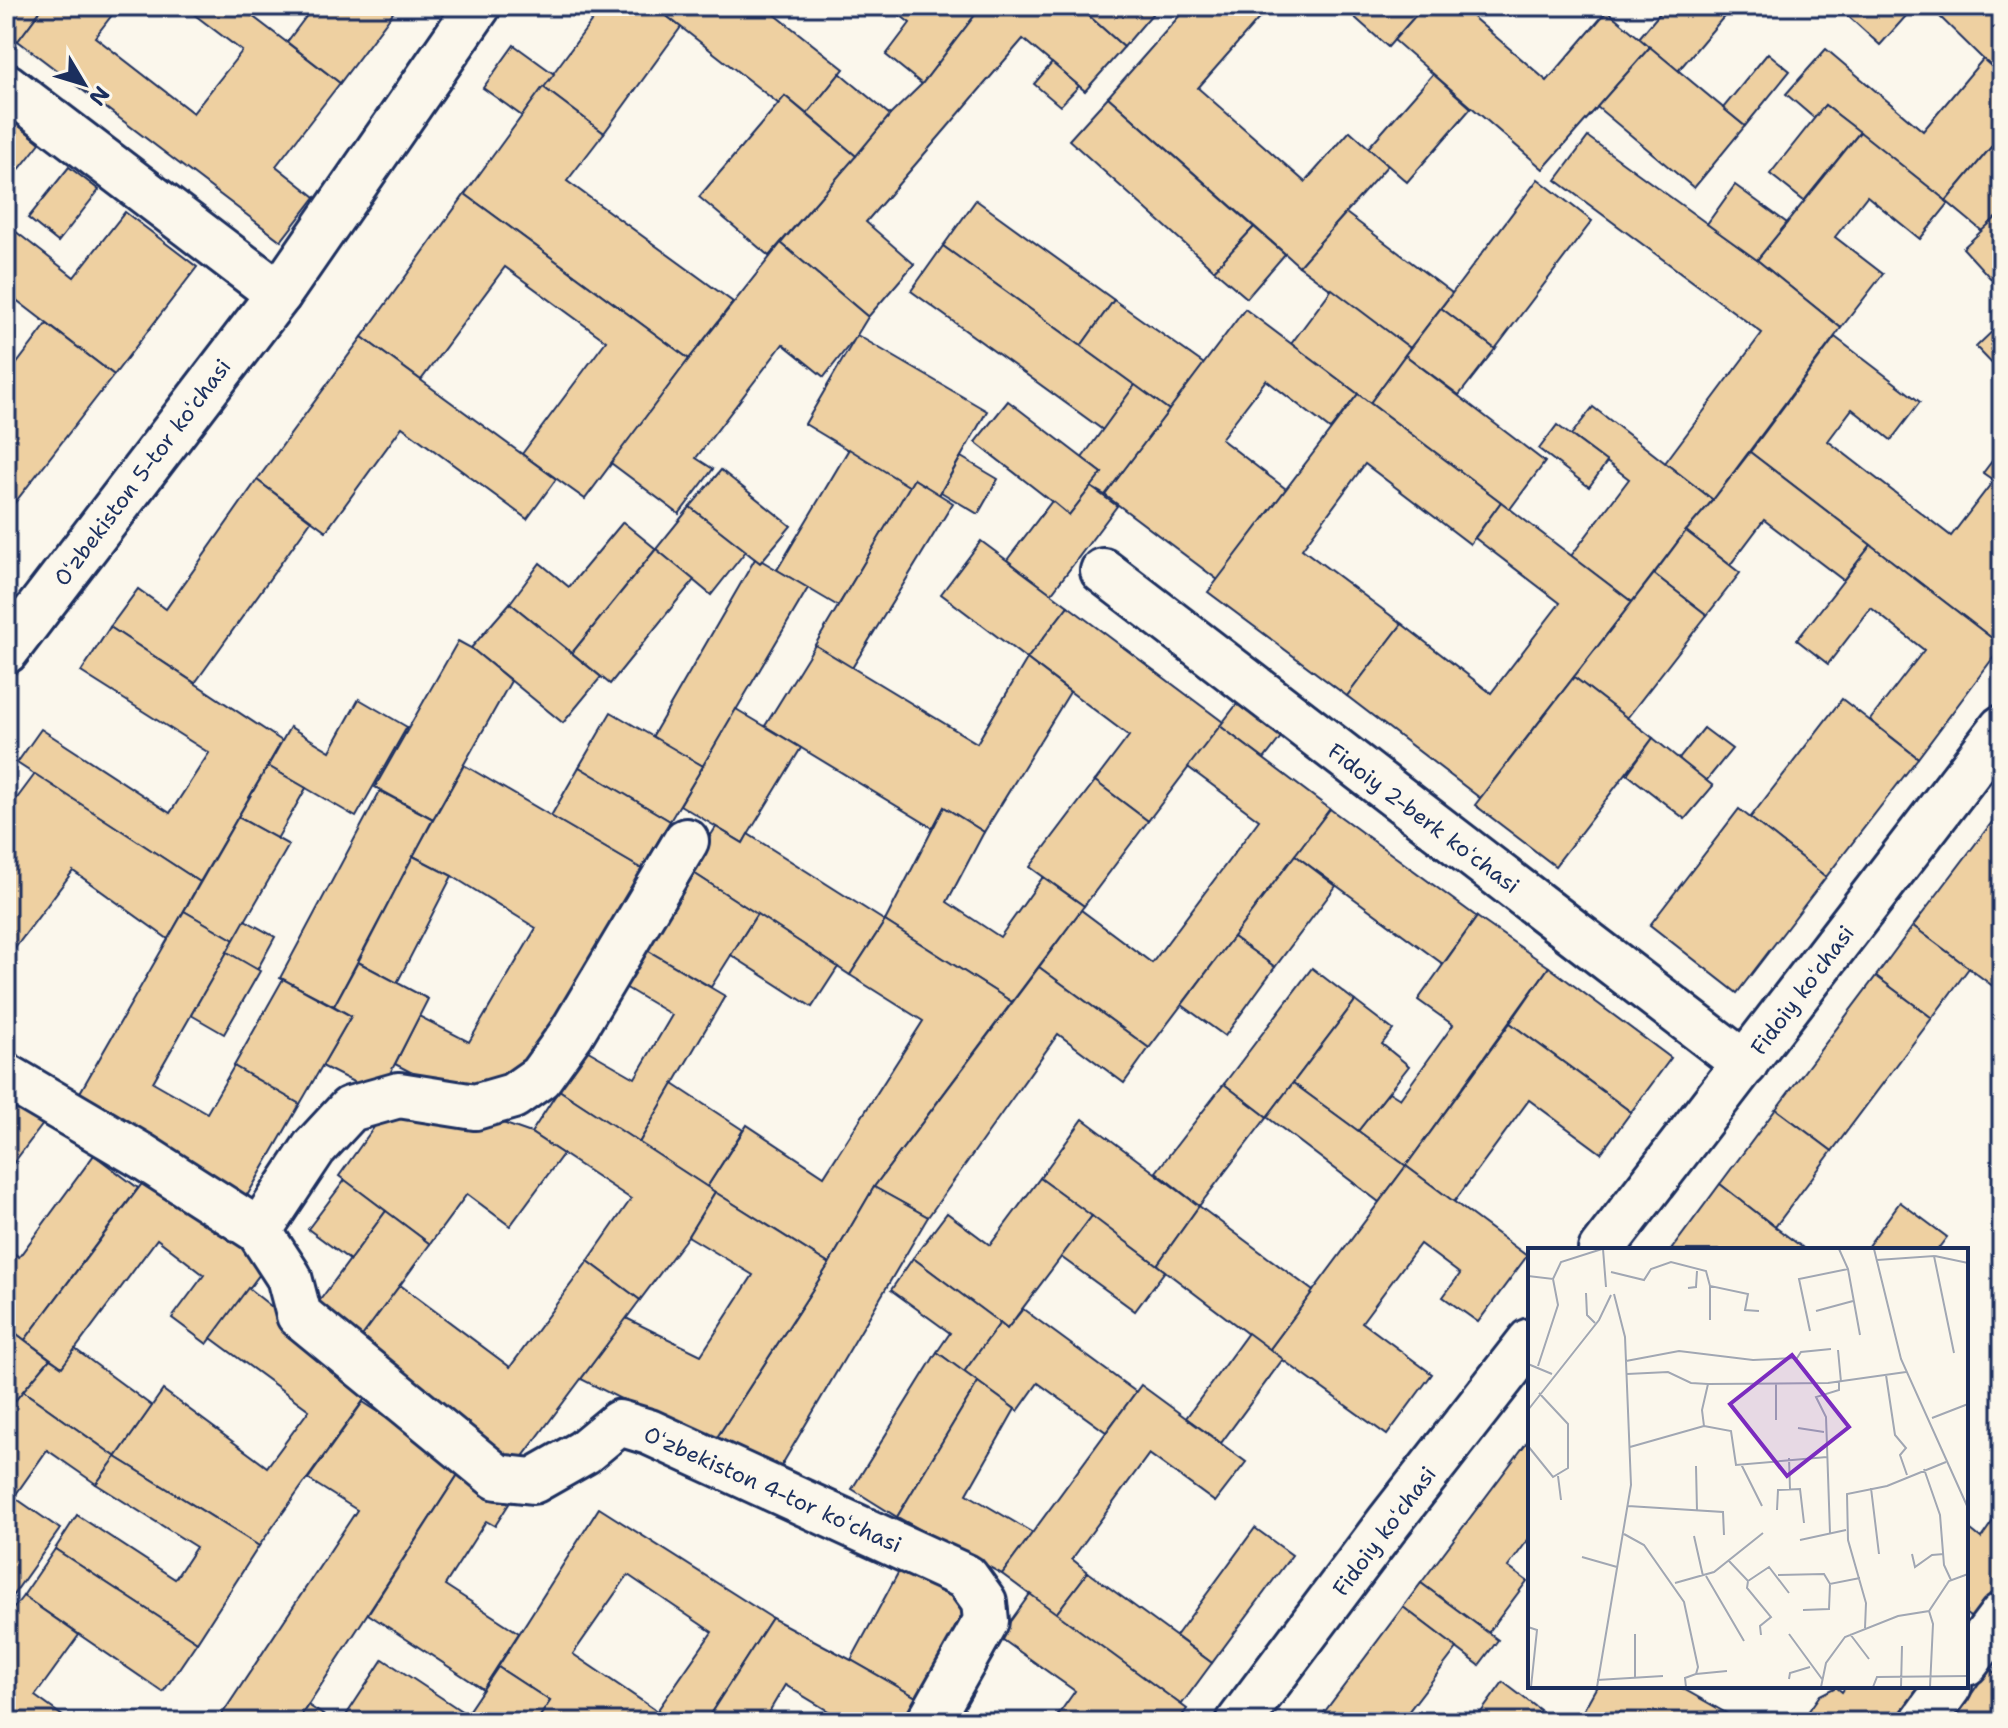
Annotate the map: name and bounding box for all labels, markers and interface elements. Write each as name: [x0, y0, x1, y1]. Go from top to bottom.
north arrow: [44, 44, 124, 124]
text: N: [83, 80, 116, 112]
street label: Oʻzbekiston 5-tor koʻchasi: [47, 353, 237, 592]
street label: Fidoiy 2-berk koʻchasi: [1322, 737, 1525, 900]
street label: Fidoiy koʻchasi: [1744, 920, 1861, 1061]
inset map: [1528, 1248, 1968, 1688]
street label: Oʻzbekiston 4-tor koʻchasi: [639, 1419, 906, 1559]
street label: Fidoiy koʻchasi: [1326, 1461, 1443, 1602]

